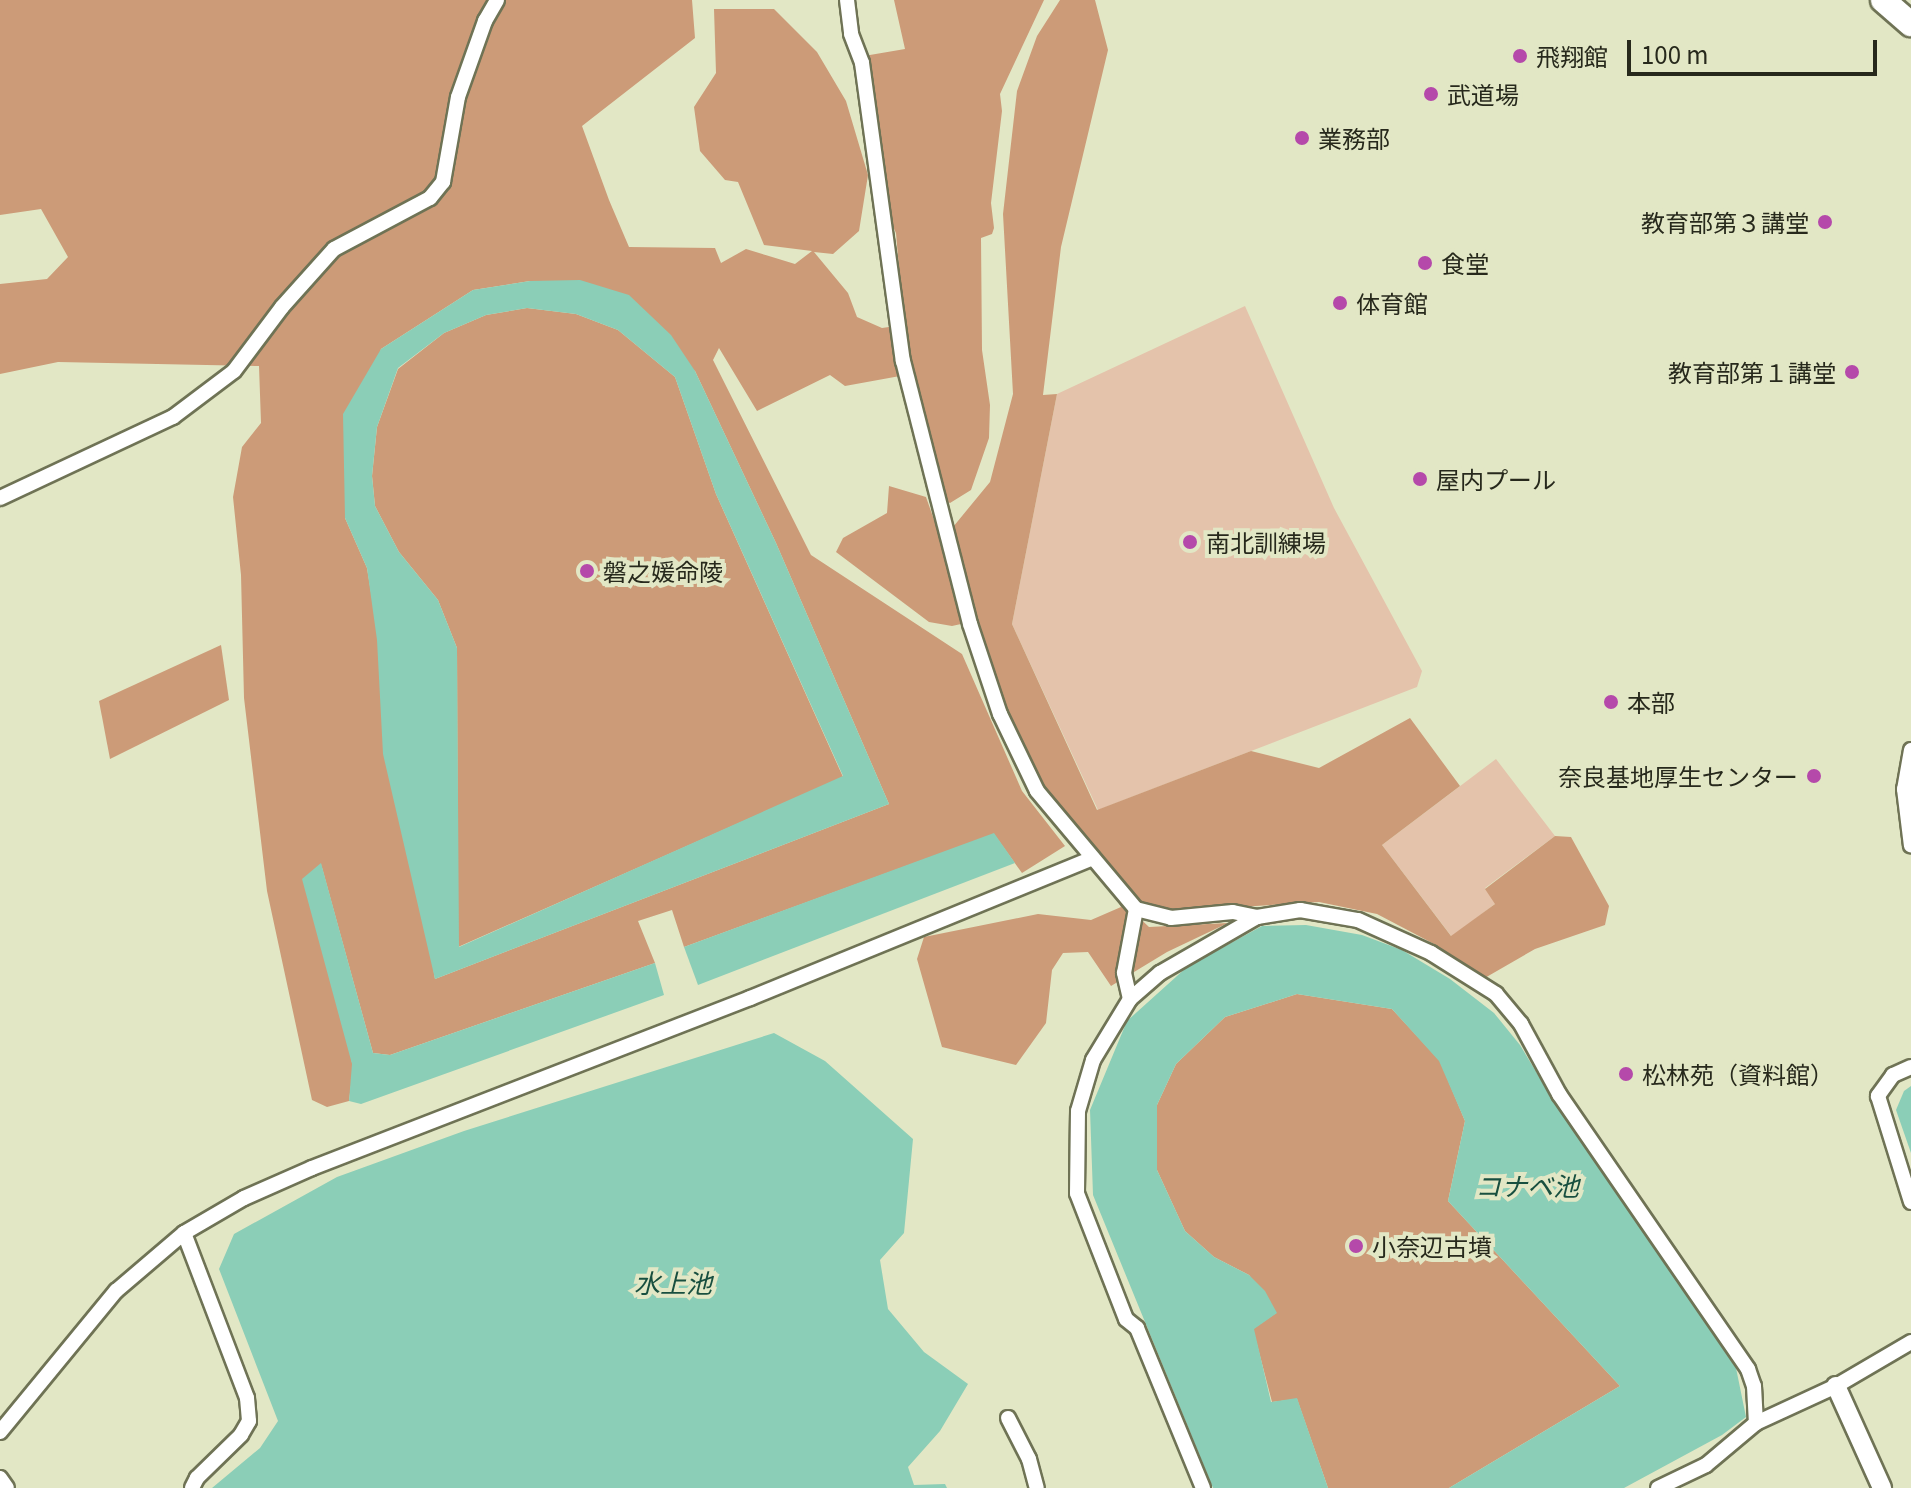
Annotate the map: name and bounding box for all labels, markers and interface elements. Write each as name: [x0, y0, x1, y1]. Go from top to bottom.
scale bar: [1631, 24, 1881, 74]
text: 100 m: [1641, 36, 1709, 71]
place label: 飛翔館: [1536, 42, 1608, 70]
marker: 飛翔館: [1511, 47, 1529, 65]
place label: 武道場: [1447, 80, 1519, 108]
marker: 武道場: [1422, 85, 1440, 103]
place label: 業務部: [1318, 124, 1390, 152]
marker: 業務部: [1293, 129, 1311, 147]
place label: 教育部第３講堂: [1641, 208, 1809, 236]
marker: 教育部第３講堂: [1816, 213, 1834, 231]
place label: 食堂: [1441, 249, 1489, 277]
marker: 食堂: [1416, 254, 1434, 272]
place label: 体育館: [1356, 289, 1428, 317]
marker: 体育館: [1331, 294, 1349, 312]
place label: 教育部第１講堂: [1668, 358, 1836, 386]
marker: 教育部第１講堂: [1843, 363, 1861, 381]
place label: 屋内プール: [1436, 465, 1556, 493]
marker: 屋内プール: [1411, 470, 1429, 488]
place label: 南北訓練場: [1206, 528, 1326, 556]
marker: 南北訓練場: [1181, 533, 1199, 551]
place label: 磐之媛命陵: [603, 557, 723, 585]
marker: 磐之媛命陵: [578, 562, 596, 580]
place label: 本部: [1627, 688, 1675, 716]
marker: 本部: [1602, 693, 1620, 711]
place label: 奈良基地厚生センター: [1558, 762, 1798, 790]
marker: 奈良基地厚生センター: [1805, 767, 1823, 785]
place label: 松林苑（資料館）: [1642, 1060, 1834, 1088]
marker: 松林苑（資料館）: [1617, 1065, 1635, 1083]
water label: コナベ池: [1475, 1169, 1579, 1201]
place label: 小奈辺古墳: [1372, 1232, 1492, 1260]
marker: 小奈辺古墳: [1347, 1237, 1365, 1255]
water label: 水上池: [634, 1266, 712, 1298]

